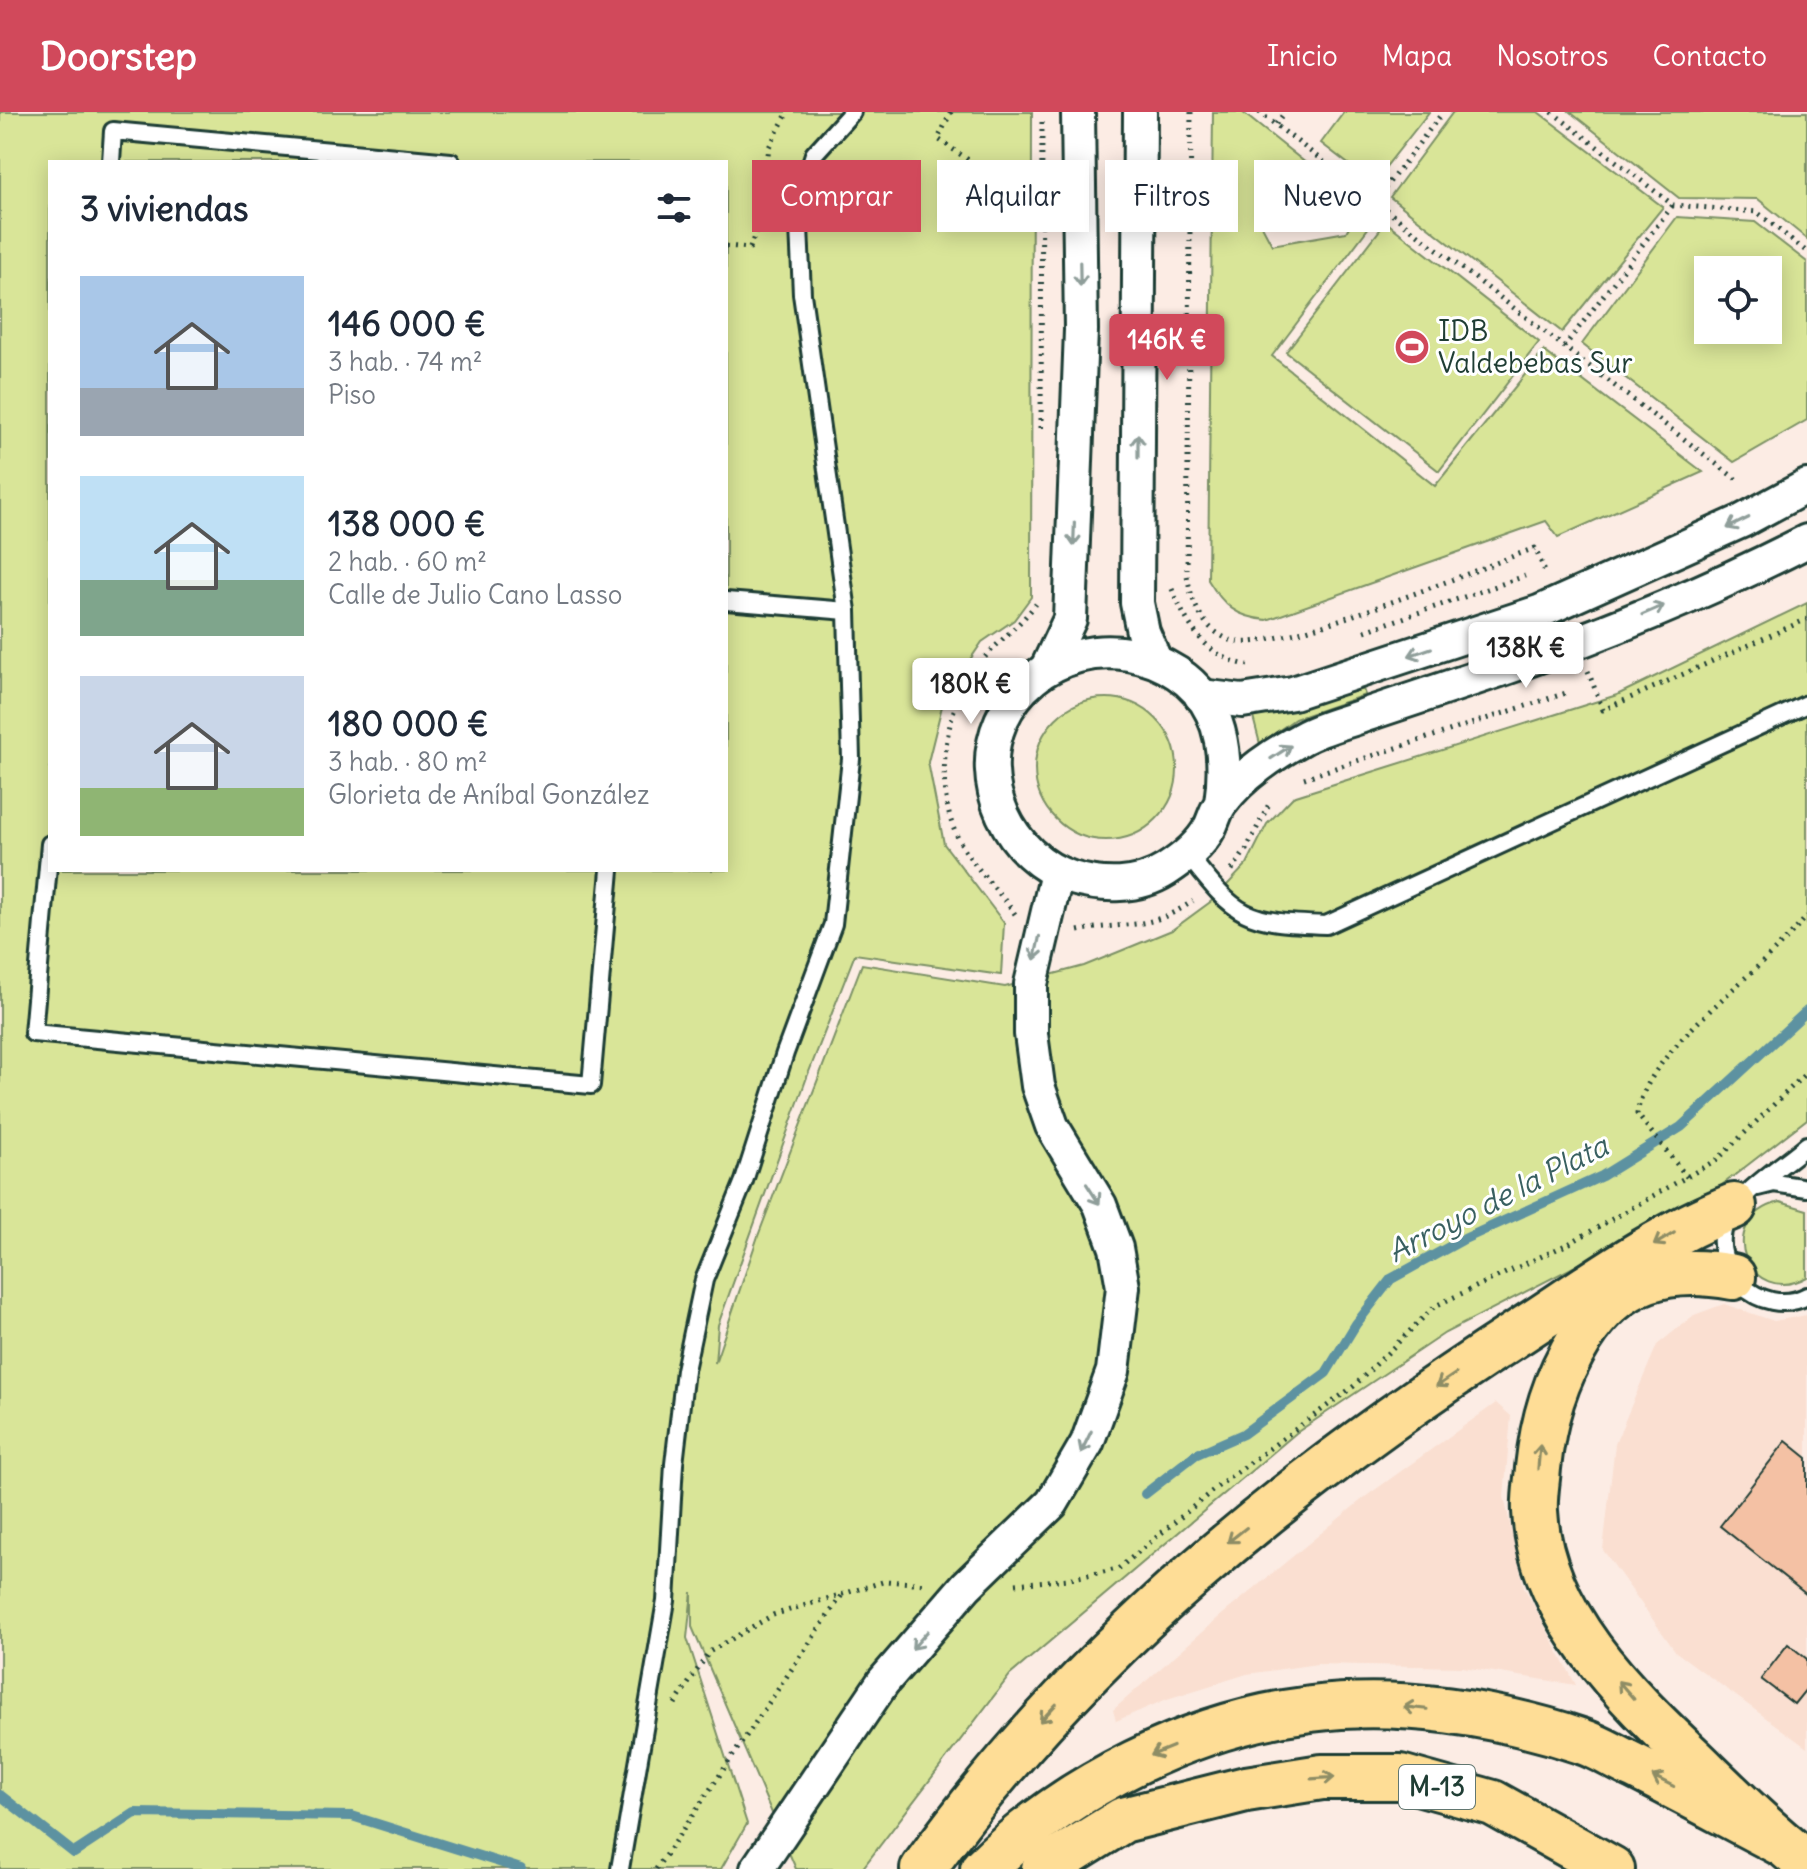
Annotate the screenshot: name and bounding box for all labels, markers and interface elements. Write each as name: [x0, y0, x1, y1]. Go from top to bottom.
text: Doorstep: [40, 33, 197, 80]
text: Inicio: [1267, 38, 1338, 74]
text: Mapa: [1382, 38, 1452, 74]
text: Nosotros: [1496, 38, 1608, 74]
text: Contacto: [1652, 38, 1767, 74]
chip: Comprar: [752, 160, 921, 232]
chip: Alquilar: [937, 160, 1089, 232]
chip: Filtros: [1105, 160, 1238, 232]
chip: Nuevo: [1254, 160, 1390, 232]
icon: filters: [652, 186, 696, 230]
text: 3 viviendas: [80, 187, 249, 230]
map controls: [1694, 256, 1782, 344]
button: locate: [1694, 256, 1782, 344]
one-way arrow: [1073, 260, 1088, 287]
text: 146 000 €: [328, 302, 486, 345]
icon: home: [144, 308, 240, 404]
place label: IDB Valdebebas Sur: [1438, 313, 1633, 381]
pin: 146K €: [1102, 314, 1232, 382]
text: 146K €: [1127, 323, 1207, 356]
sports icon: IDB Valdebebas Sur: [1393, 328, 1431, 366]
text: 3 hab. · 74 m²: [328, 345, 483, 378]
text: Piso: [328, 378, 376, 411]
one-way arrow: [1130, 433, 1146, 460]
text: 138 000 €: [328, 502, 486, 545]
icon: home: [144, 508, 240, 604]
one-way arrow: [1726, 516, 1750, 531]
one-way arrow: [1066, 520, 1081, 547]
text: 2 hab. · 60 m²: [328, 545, 487, 578]
text: Calle de Julio Cano Lasso: [328, 578, 622, 611]
one-way arrow: [1641, 601, 1665, 616]
pin: 138K €: [1461, 622, 1591, 690]
text: 138K €: [1486, 631, 1566, 664]
one-way arrow: [1407, 646, 1432, 661]
pin: 180K €: [906, 658, 1036, 726]
text: 180K €: [930, 667, 1012, 700]
text: 180 000 €: [328, 702, 489, 745]
icon: home: [144, 708, 240, 804]
one-way arrow: [1269, 744, 1291, 761]
text: 3 hab. · 80 m²: [328, 745, 487, 778]
text: Glorieta de Aníbal González: [328, 778, 649, 811]
one-way arrow: [1029, 935, 1044, 961]
water label: Arroyo de la Plata: [1381, 1125, 1616, 1270]
one-way arrow: [1084, 1182, 1101, 1204]
one-way arrow: [1653, 1232, 1676, 1248]
one-way arrow: [1435, 1372, 1457, 1388]
one-way arrow: [1078, 1430, 1094, 1454]
one-way arrow: [1532, 1444, 1547, 1471]
one-way arrow: [1227, 1526, 1248, 1543]
one-way arrow: [911, 1629, 929, 1649]
one-way arrow: [1618, 1680, 1636, 1701]
one-way arrow: [1403, 1701, 1429, 1716]
one-way arrow: [1040, 1703, 1058, 1723]
one-way arrow: [1150, 1745, 1175, 1760]
road number: M-13: [1399, 1765, 1475, 1809]
one-way arrow: [1309, 1770, 1336, 1785]
one-way arrow: [1651, 1773, 1675, 1788]

